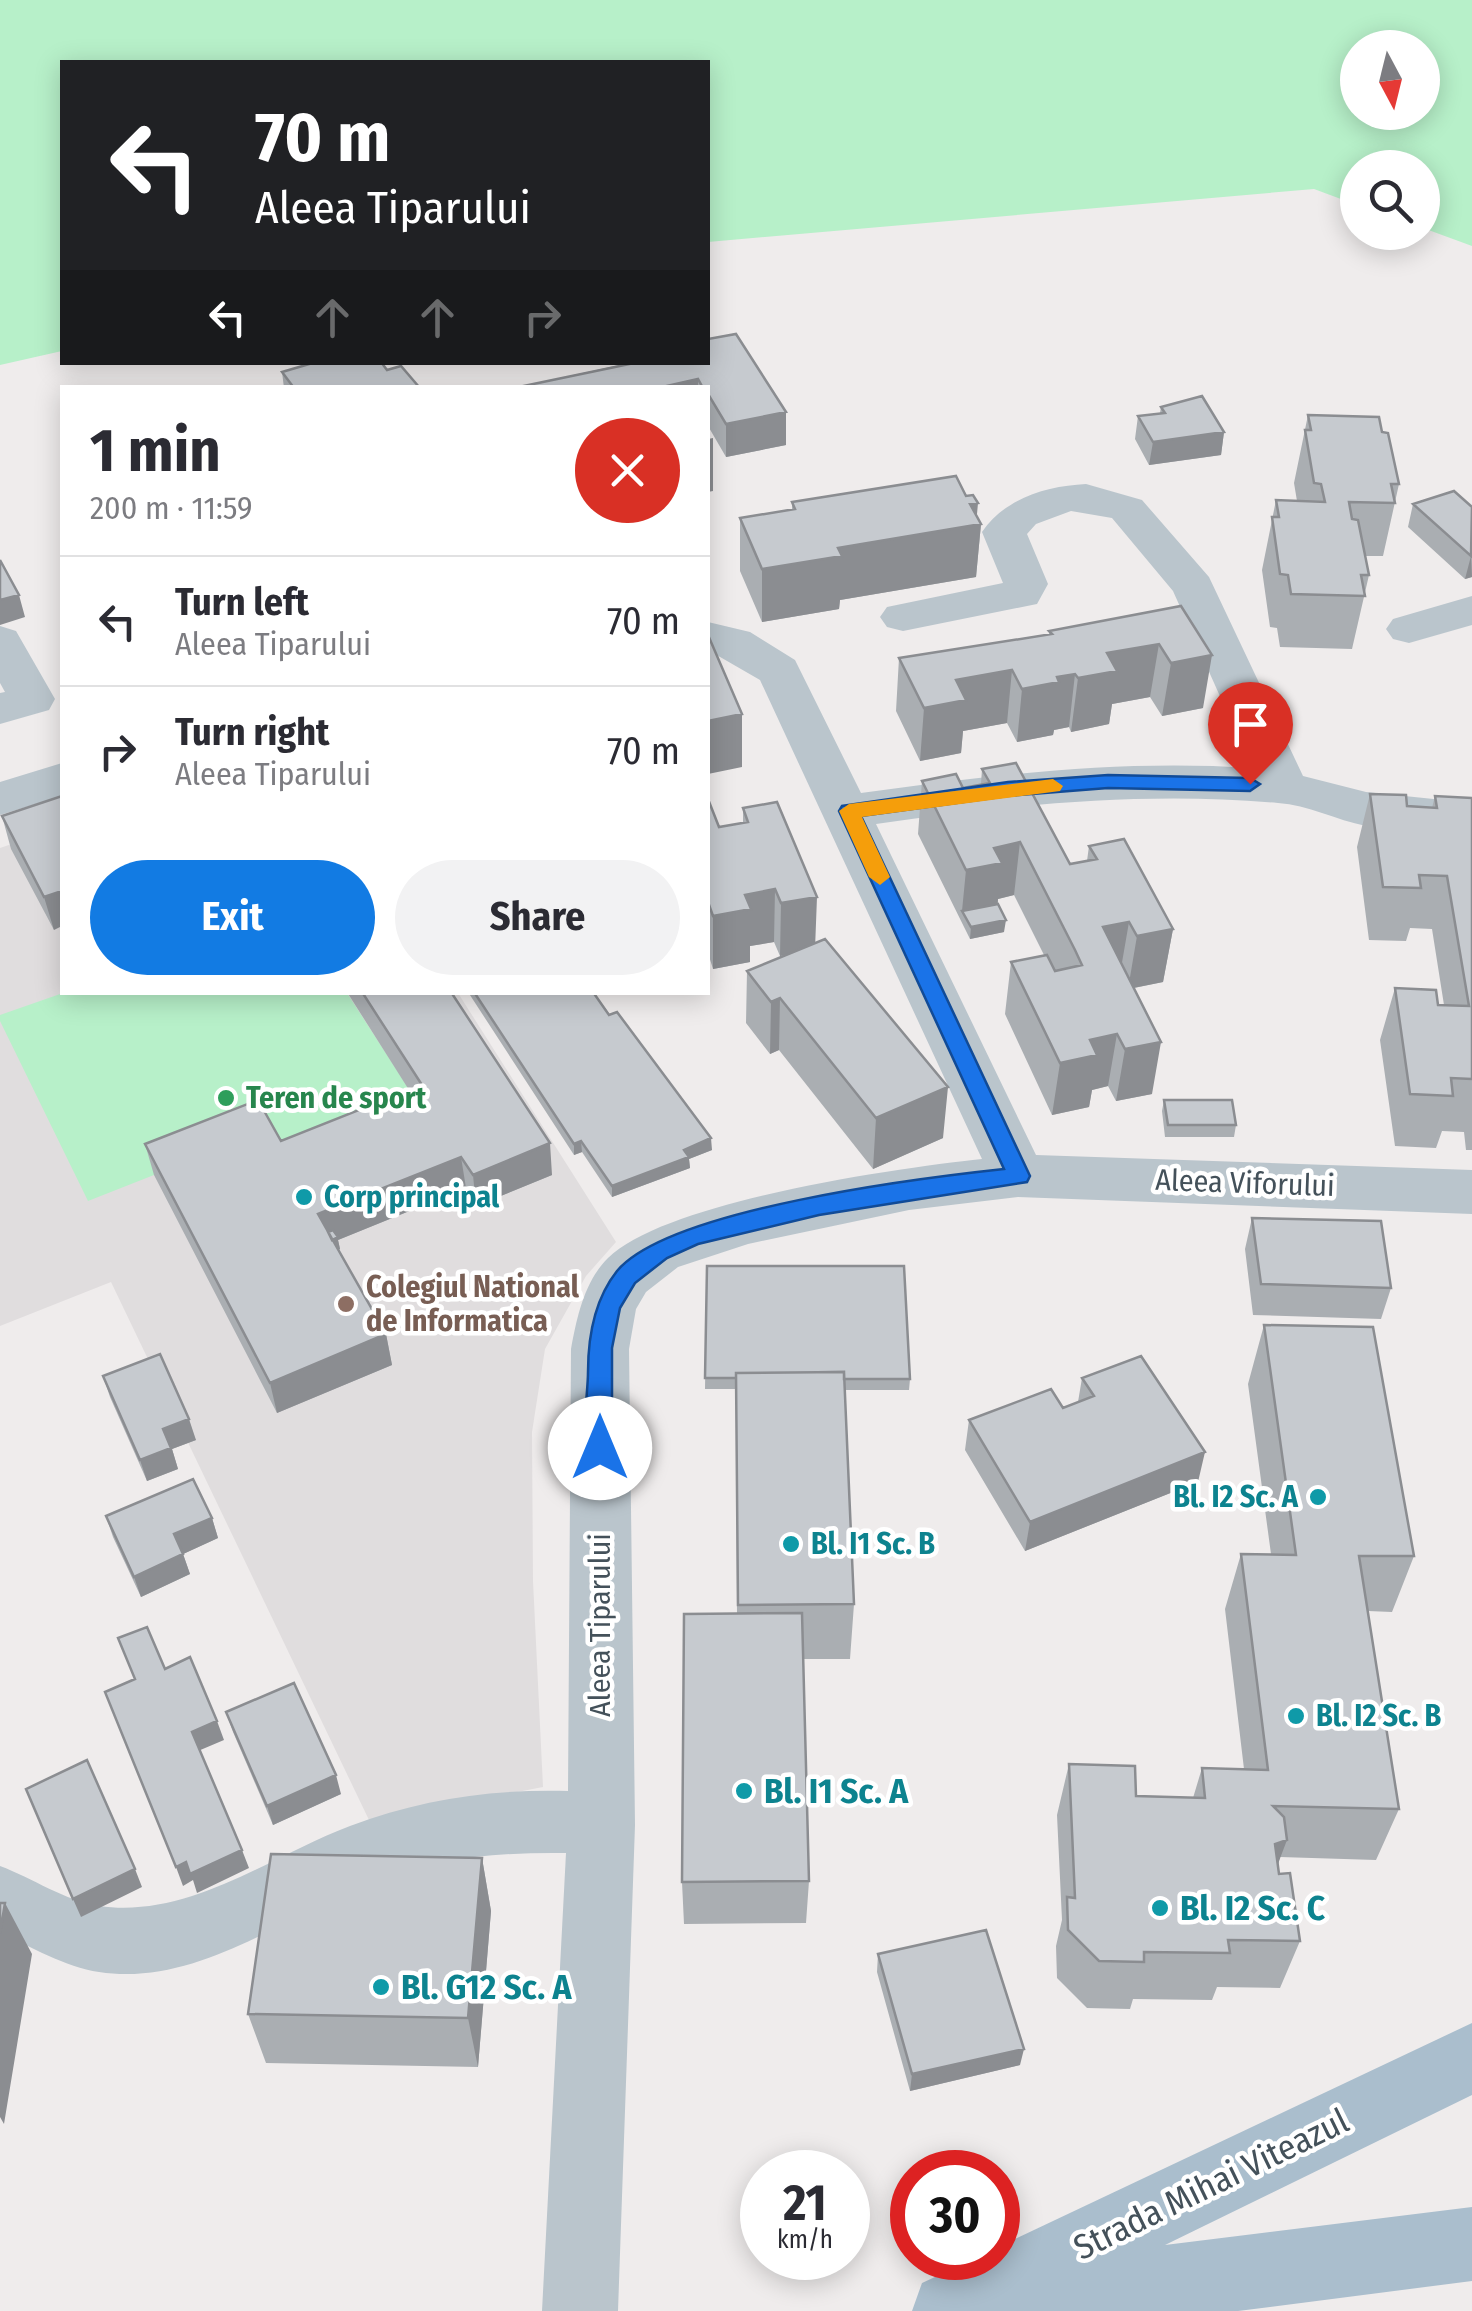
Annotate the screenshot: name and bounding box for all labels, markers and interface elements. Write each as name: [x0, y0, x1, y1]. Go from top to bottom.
north arrow: [1340, 30, 1440, 130]
map controls: [1340, 30, 1440, 250]
text: 70 m: [255, 96, 390, 180]
icon: left: [90, 100, 220, 230]
button: search: [1340, 150, 1440, 250]
text: Aleea Tiparului: [255, 181, 531, 235]
icon: left: [200, 290, 255, 345]
icon: ahead: [305, 290, 360, 345]
icon: ahead: [410, 290, 465, 345]
icon: right: [515, 290, 570, 345]
text: 1 min: [90, 415, 221, 487]
button: close: [575, 418, 680, 523]
text: 200 m · 11:59: [90, 489, 253, 527]
text: Turn left: [175, 579, 309, 625]
icon: left: [90, 594, 145, 649]
text: 70 m: [607, 598, 680, 644]
text: Aleea Tiparului: [175, 625, 371, 663]
pin: [1208, 682, 1293, 785]
icon: arrive: [1223, 697, 1278, 752]
text: Turn right: [175, 709, 329, 755]
icon: right: [90, 724, 145, 779]
text: 70 m: [607, 728, 680, 774]
text: Aleea Tiparului: [175, 755, 371, 793]
button: Exit: [90, 860, 375, 975]
button: Share: [395, 860, 680, 975]
place label: Teren de sport: [246, 1080, 427, 1116]
marker: Teren de sport: [215, 1087, 237, 1109]
street label: Aleea Viforului: [1155, 1162, 1335, 1204]
place label: Corp principal: [324, 1179, 500, 1215]
marker: Corp principal: [293, 1186, 315, 1208]
place label: Colegiul National de Informatica: [366, 1269, 580, 1339]
marker: Colegiul National de Informatica: [335, 1293, 357, 1315]
position arrow: [548, 1396, 652, 1500]
place label: Bl. I2 Sc. A: [1173, 1479, 1299, 1515]
marker: Bl. I2 Sc. A: [1307, 1486, 1329, 1508]
place label: Bl. I1 Sc. B: [811, 1526, 935, 1562]
street label: Aleea Tiparului: [582, 1533, 618, 1717]
marker: Bl. I1 Sc. B: [780, 1533, 802, 1555]
place label: Bl. I2 Sc. B: [1316, 1698, 1442, 1734]
marker: Bl. I2 Sc. B: [1285, 1705, 1307, 1727]
place label: Bl. I1 Sc. A: [764, 1770, 909, 1812]
marker: Bl. I1 Sc. A: [733, 1780, 755, 1802]
place label: Bl. I2 Sc. C: [1180, 1887, 1326, 1929]
marker: Bl. I2 Sc. C: [1149, 1897, 1171, 1919]
place label: Bl. G12 Sc. A: [401, 1966, 572, 2008]
marker: Bl. G12 Sc. A: [370, 1976, 392, 1998]
street label: Strada Mihai Viteazul: [1067, 2099, 1355, 2269]
speed limit sign: 30: [890, 2150, 1020, 2280]
text: 21: [783, 2173, 827, 2233]
text: km/h: [777, 2225, 833, 2255]

